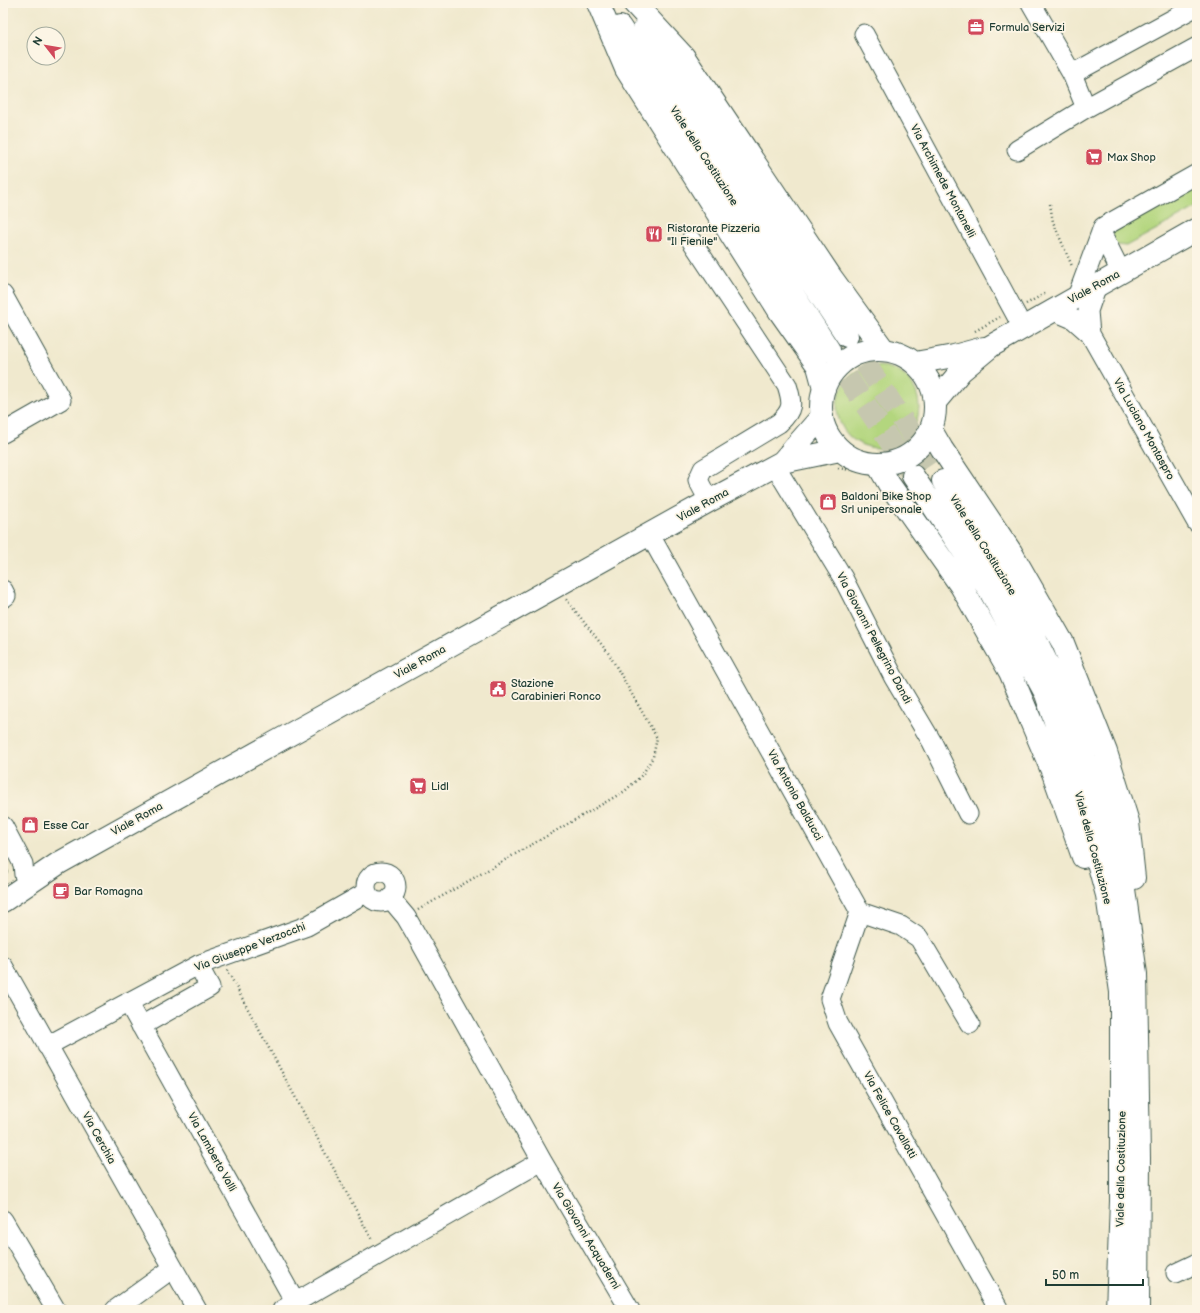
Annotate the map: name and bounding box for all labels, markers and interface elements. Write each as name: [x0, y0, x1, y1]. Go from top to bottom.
office icon: Formula Servizi: [966, 17, 986, 37]
place label: Formula Servizi: [989, 21, 1065, 34]
north arrow: [26, 26, 66, 66]
text: N: [30, 34, 46, 48]
street label: Viale della Costituzione: [667, 104, 741, 209]
street label: Via Archimede Montanelli: [908, 122, 978, 240]
supermarket icon: Max Shop: [1084, 147, 1104, 167]
place label: Max Shop: [1107, 151, 1156, 164]
place label: Ristorante Pizzeria "Il Fienile": [667, 222, 760, 248]
restaurant icon: Ristorante Pizzeria "Il Fienile": [644, 224, 664, 244]
street label: Viale Roma: [1066, 268, 1122, 306]
street label: Via Luciano Montaspro: [1111, 376, 1177, 482]
street label: Viale Roma: [675, 486, 731, 524]
place label: Baldoni Bike Shop Srl unipersonale: [841, 490, 931, 516]
shop icon: Baldoni Bike Shop Srl unipersonale: [818, 492, 838, 512]
street label: Viale della Costituzione: [947, 492, 1020, 598]
street label: Via Giovanni Pellegrino Dandi: [834, 570, 914, 706]
street label: Viale Roma: [392, 643, 448, 681]
place label: Stazione Carabinieri Ronco: [511, 677, 601, 703]
public building icon: Stazione Carabinieri Ronco: [488, 679, 508, 699]
street label: Via Antonio Balducci: [765, 747, 825, 843]
supermarket icon: Lidl: [408, 776, 428, 796]
place label: Lidl: [431, 780, 449, 793]
street label: Viale della Costituzione: [1072, 790, 1114, 906]
street label: Viale Roma: [109, 800, 165, 838]
shop icon: Esse Car: [20, 815, 40, 835]
place label: Esse Car: [43, 819, 90, 832]
cafe icon: Bar Romagna: [51, 881, 71, 901]
place label: Bar Romagna: [74, 885, 143, 898]
street label: Via Giuseppe Verzocchi: [193, 920, 307, 974]
street label: Via Felice Cavallotti: [861, 1069, 919, 1161]
street label: Via Cerchia: [79, 1110, 119, 1166]
street label: Via Lamberto Valli: [185, 1110, 239, 1194]
street label: Viale della Costituzione: [1113, 1110, 1129, 1227]
street label: Via Giovanni Acquaderni: [549, 1181, 623, 1291]
scale bar: [1046, 1261, 1143, 1287]
text: 50 m: [1052, 1268, 1079, 1283]

